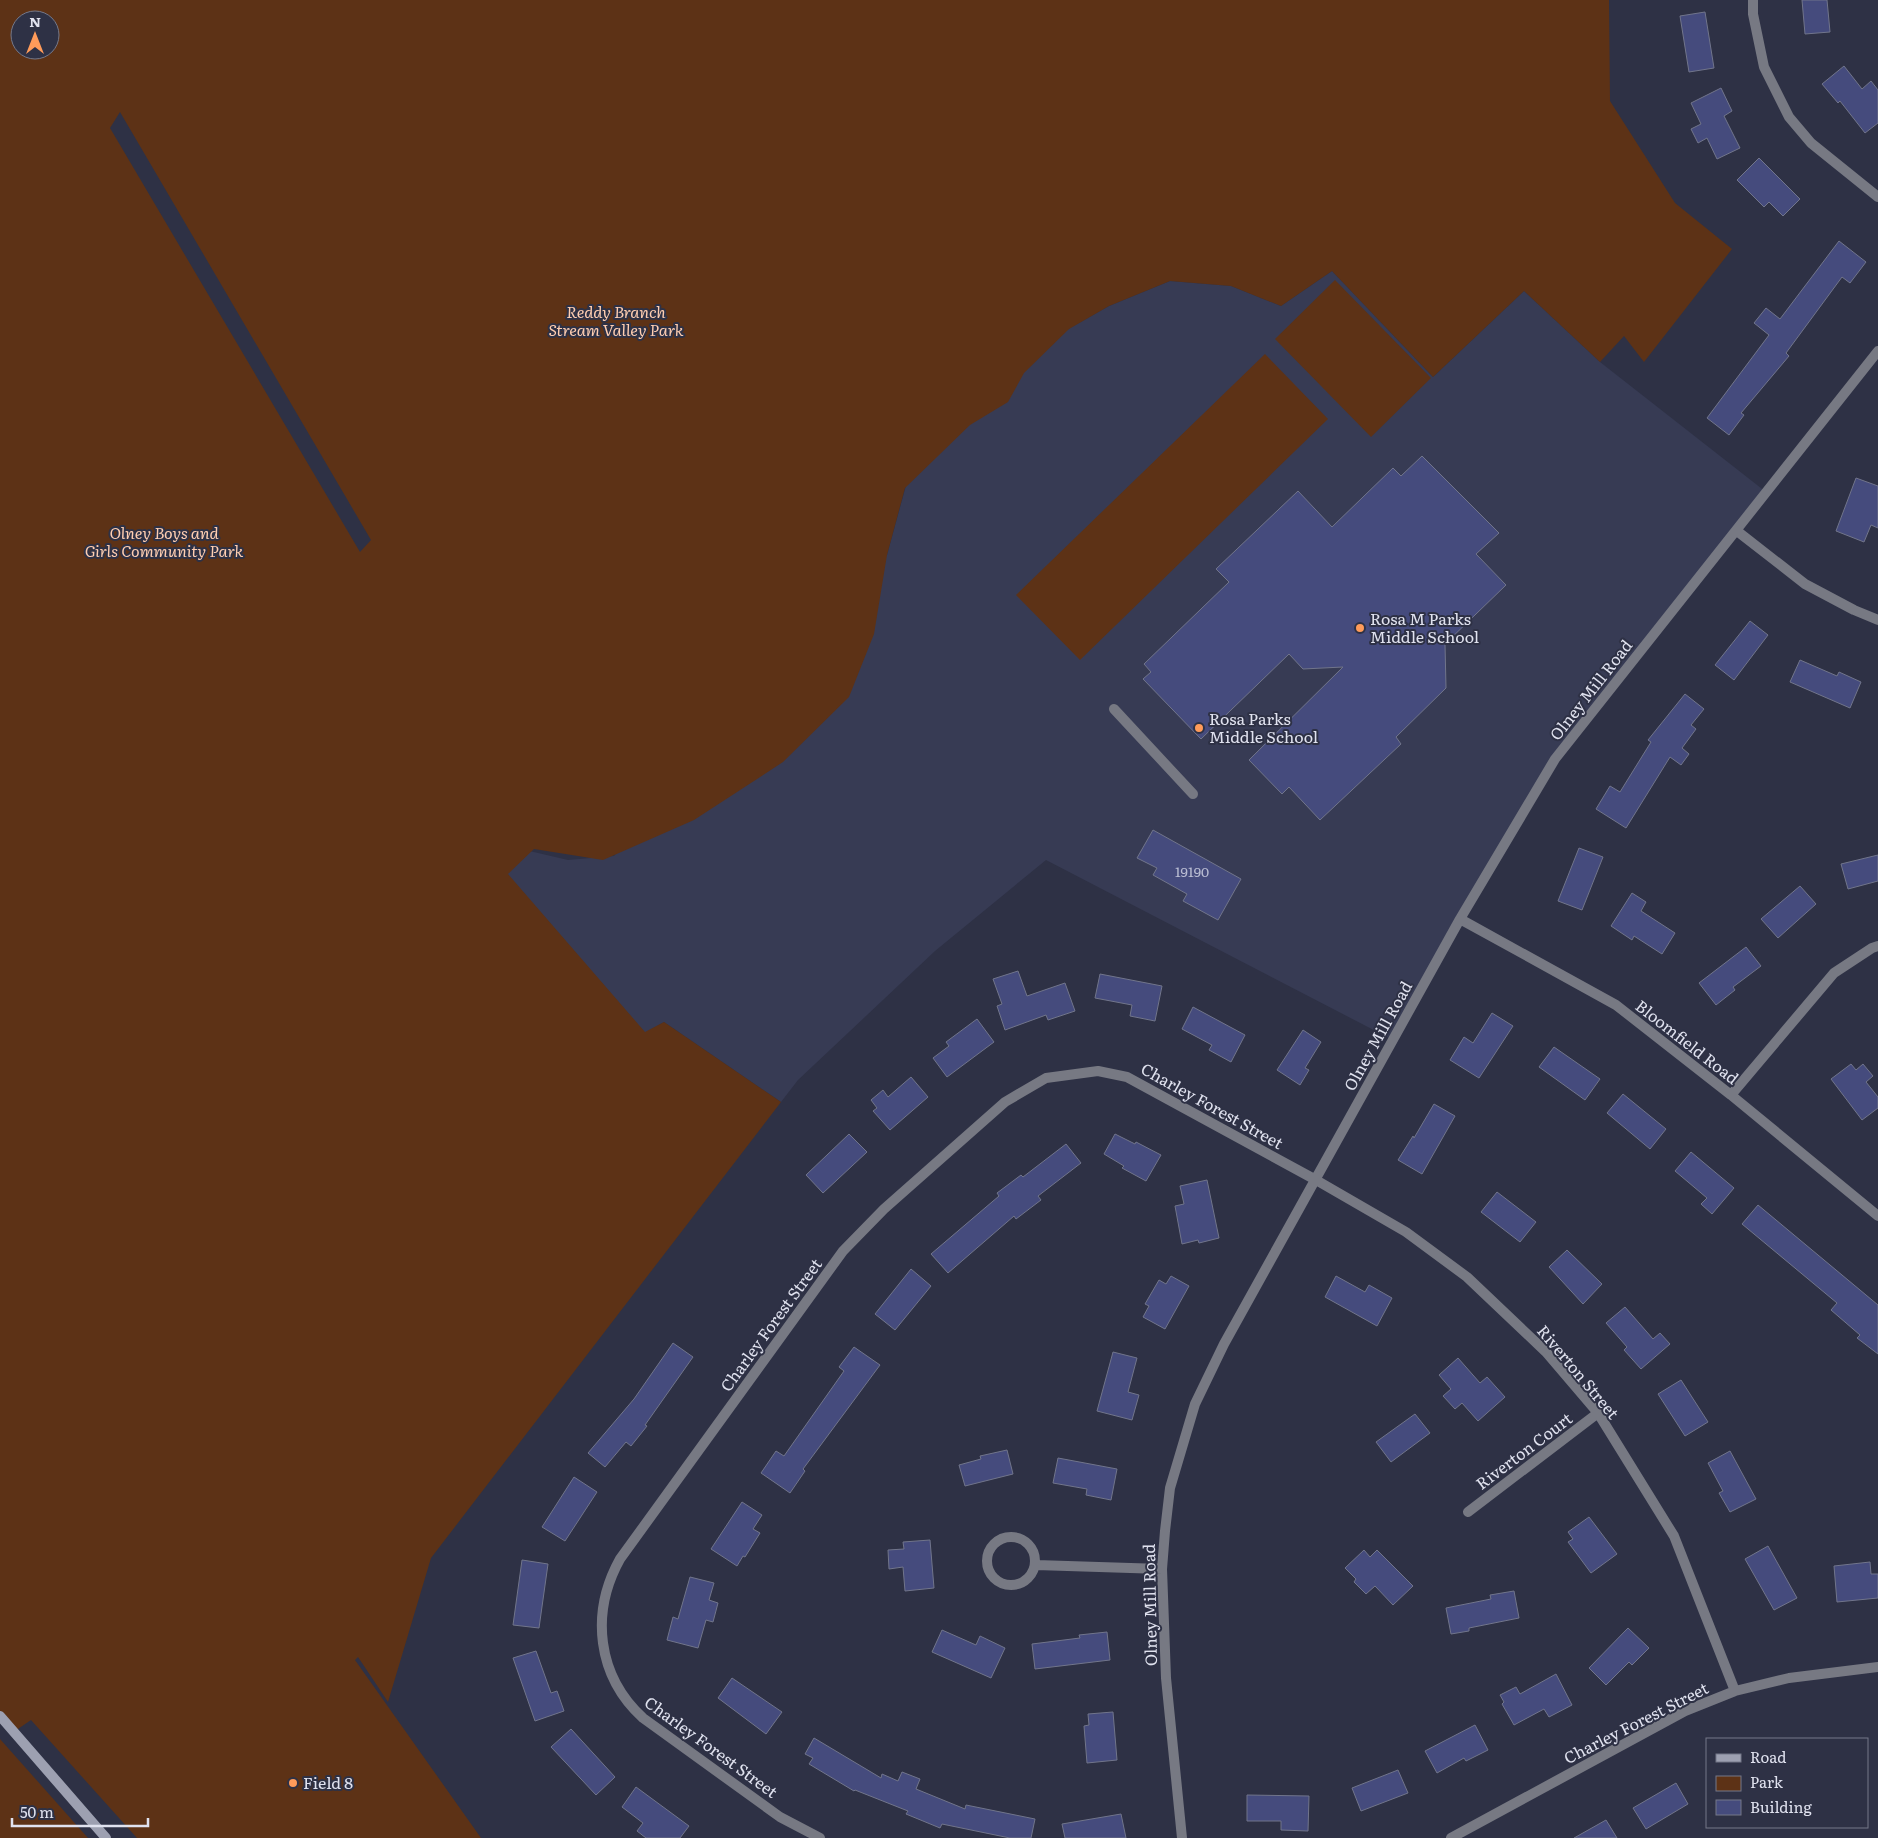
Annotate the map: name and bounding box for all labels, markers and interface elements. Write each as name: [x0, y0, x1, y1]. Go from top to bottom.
north arrow: [10, 10, 60, 60]
text: N: [29, 11, 41, 31]
park label: Reddy Branch Stream Valley Park: [548, 299, 684, 341]
park label: Olney Boys and Girls Community Park: [85, 520, 243, 562]
place label: Rosa M Parks Middle School: [1370, 606, 1479, 648]
marker: Rosa M Parks Middle School: [1354, 622, 1366, 634]
street label: Olney Mill Road: [1543, 634, 1637, 745]
place label: Rosa Parks Middle School: [1209, 706, 1318, 748]
marker: Rosa Parks Middle School: [1193, 722, 1205, 734]
house number: 19190: [1175, 861, 1209, 881]
street label: Olney Mill Road: [1337, 976, 1417, 1095]
street label: Bloomfield Road: [1631, 993, 1745, 1089]
street label: Charley Forest Street: [1137, 1056, 1288, 1155]
street label: Charley Forest Street: [714, 1252, 827, 1396]
street label: Riverton Street: [1532, 1319, 1626, 1424]
street label: Riverton Court: [1470, 1406, 1577, 1494]
street label: Olney Mill Road: [1136, 1544, 1162, 1666]
street label: Charley Forest Street: [1559, 1675, 1712, 1769]
street label: Charley Forest Street: [640, 1690, 784, 1803]
legend: [1706, 1738, 1868, 1828]
text: Road: [1750, 1745, 1786, 1768]
place label: Field 8: [303, 1770, 353, 1794]
text: Park: [1750, 1770, 1784, 1793]
marker: Field 8: [287, 1777, 299, 1789]
text: Building: [1750, 1795, 1812, 1818]
scale bar: [12, 1796, 149, 1828]
text: 50 m: [20, 1800, 54, 1823]

